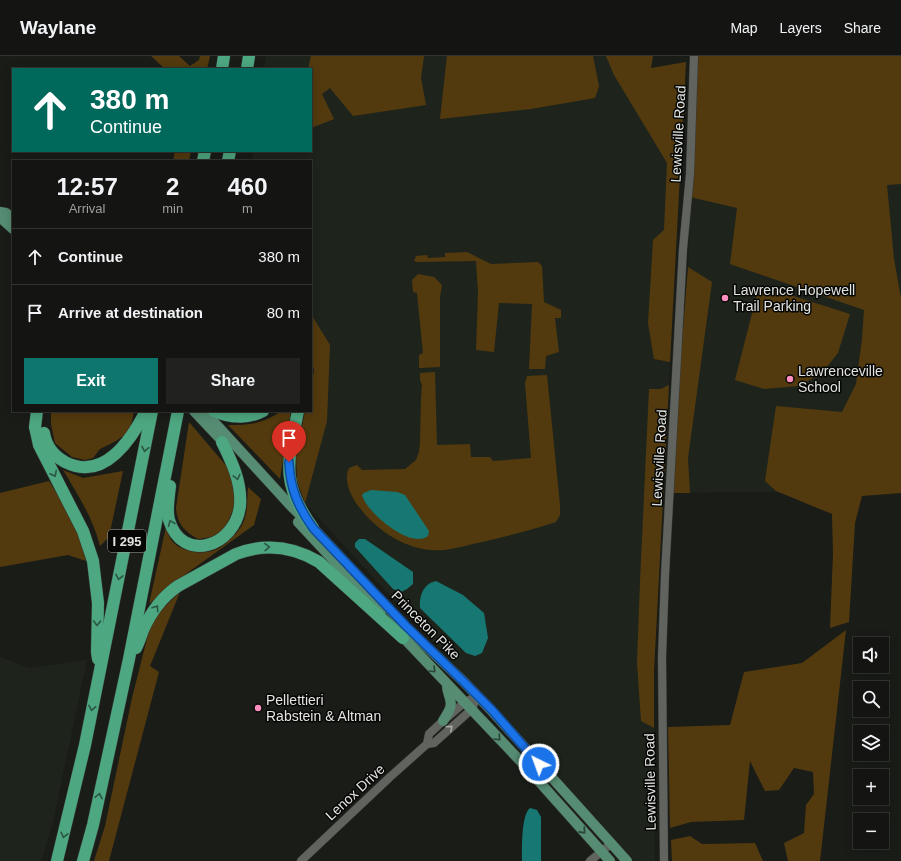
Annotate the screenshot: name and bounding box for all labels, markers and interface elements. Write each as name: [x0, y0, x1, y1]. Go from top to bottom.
text: Waylane: [20, 17, 96, 38]
text: Map: [730, 20, 758, 36]
text: Layers: [780, 20, 822, 36]
text: Share: [844, 20, 881, 36]
icon: ahead: [24, 84, 76, 136]
text: 380 m: [90, 84, 169, 115]
street label: Lewisville Road: [667, 85, 689, 183]
text: Continue: [90, 117, 162, 137]
text: 12:57: [56, 173, 118, 200]
text: 2: [166, 173, 179, 200]
text: 460: [228, 173, 268, 200]
text: Arrival: [69, 201, 106, 216]
text: min: [162, 201, 183, 216]
text: m: [242, 201, 253, 216]
icon: ahead: [24, 246, 46, 268]
text: Continue: [58, 248, 123, 265]
text: 380 m: [258, 248, 300, 265]
place label: Lawrence Hopewell Trail Parking: [733, 282, 855, 314]
marker: Lawrence Hopewell Trail Parking: [720, 293, 730, 303]
icon: arrive: [24, 302, 46, 324]
text: Arrive at destination: [58, 304, 203, 321]
text: 80 m: [267, 304, 300, 321]
button: Exit: [24, 358, 158, 404]
button: Share: [166, 358, 300, 404]
place label: Lawrenceville School: [798, 363, 883, 395]
marker: Lawrenceville School: [785, 374, 795, 384]
street label: Lewisville Road: [648, 409, 670, 507]
pin: [272, 421, 306, 462]
icon: arrive: [278, 427, 300, 449]
one-way arrow: [141, 446, 150, 452]
one-way arrow: [49, 470, 57, 477]
one-way arrow: [232, 474, 241, 481]
one-way arrow: [168, 520, 176, 527]
road number: I 295: [108, 530, 146, 552]
one-way arrow: [264, 543, 270, 551]
one-way arrow: [116, 574, 124, 580]
street label: Princeton Pike: [388, 587, 464, 663]
one-way arrow: [151, 606, 158, 613]
one-way arrow: [93, 620, 102, 626]
map controls: [853, 637, 889, 849]
button: sound: [853, 637, 889, 673]
one-way arrow: [429, 665, 436, 673]
button: search: [853, 681, 889, 717]
place label: Pellettieri Rabstein & Altman: [266, 692, 381, 724]
marker: Pellettieri Rabstein & Altman: [253, 703, 263, 713]
one-way arrow: [89, 705, 97, 712]
button: layers: [853, 725, 889, 761]
one-way arrow: [446, 726, 453, 733]
one-way arrow: [494, 733, 501, 741]
street label: Lewisville Road: [641, 733, 659, 831]
position arrow: [518, 743, 560, 785]
street label: Lenox Drive: [322, 761, 388, 823]
button: +: [853, 769, 889, 805]
one-way arrow: [95, 793, 103, 799]
button: −: [853, 813, 889, 849]
one-way arrow: [578, 827, 585, 834]
one-way arrow: [60, 832, 69, 839]

